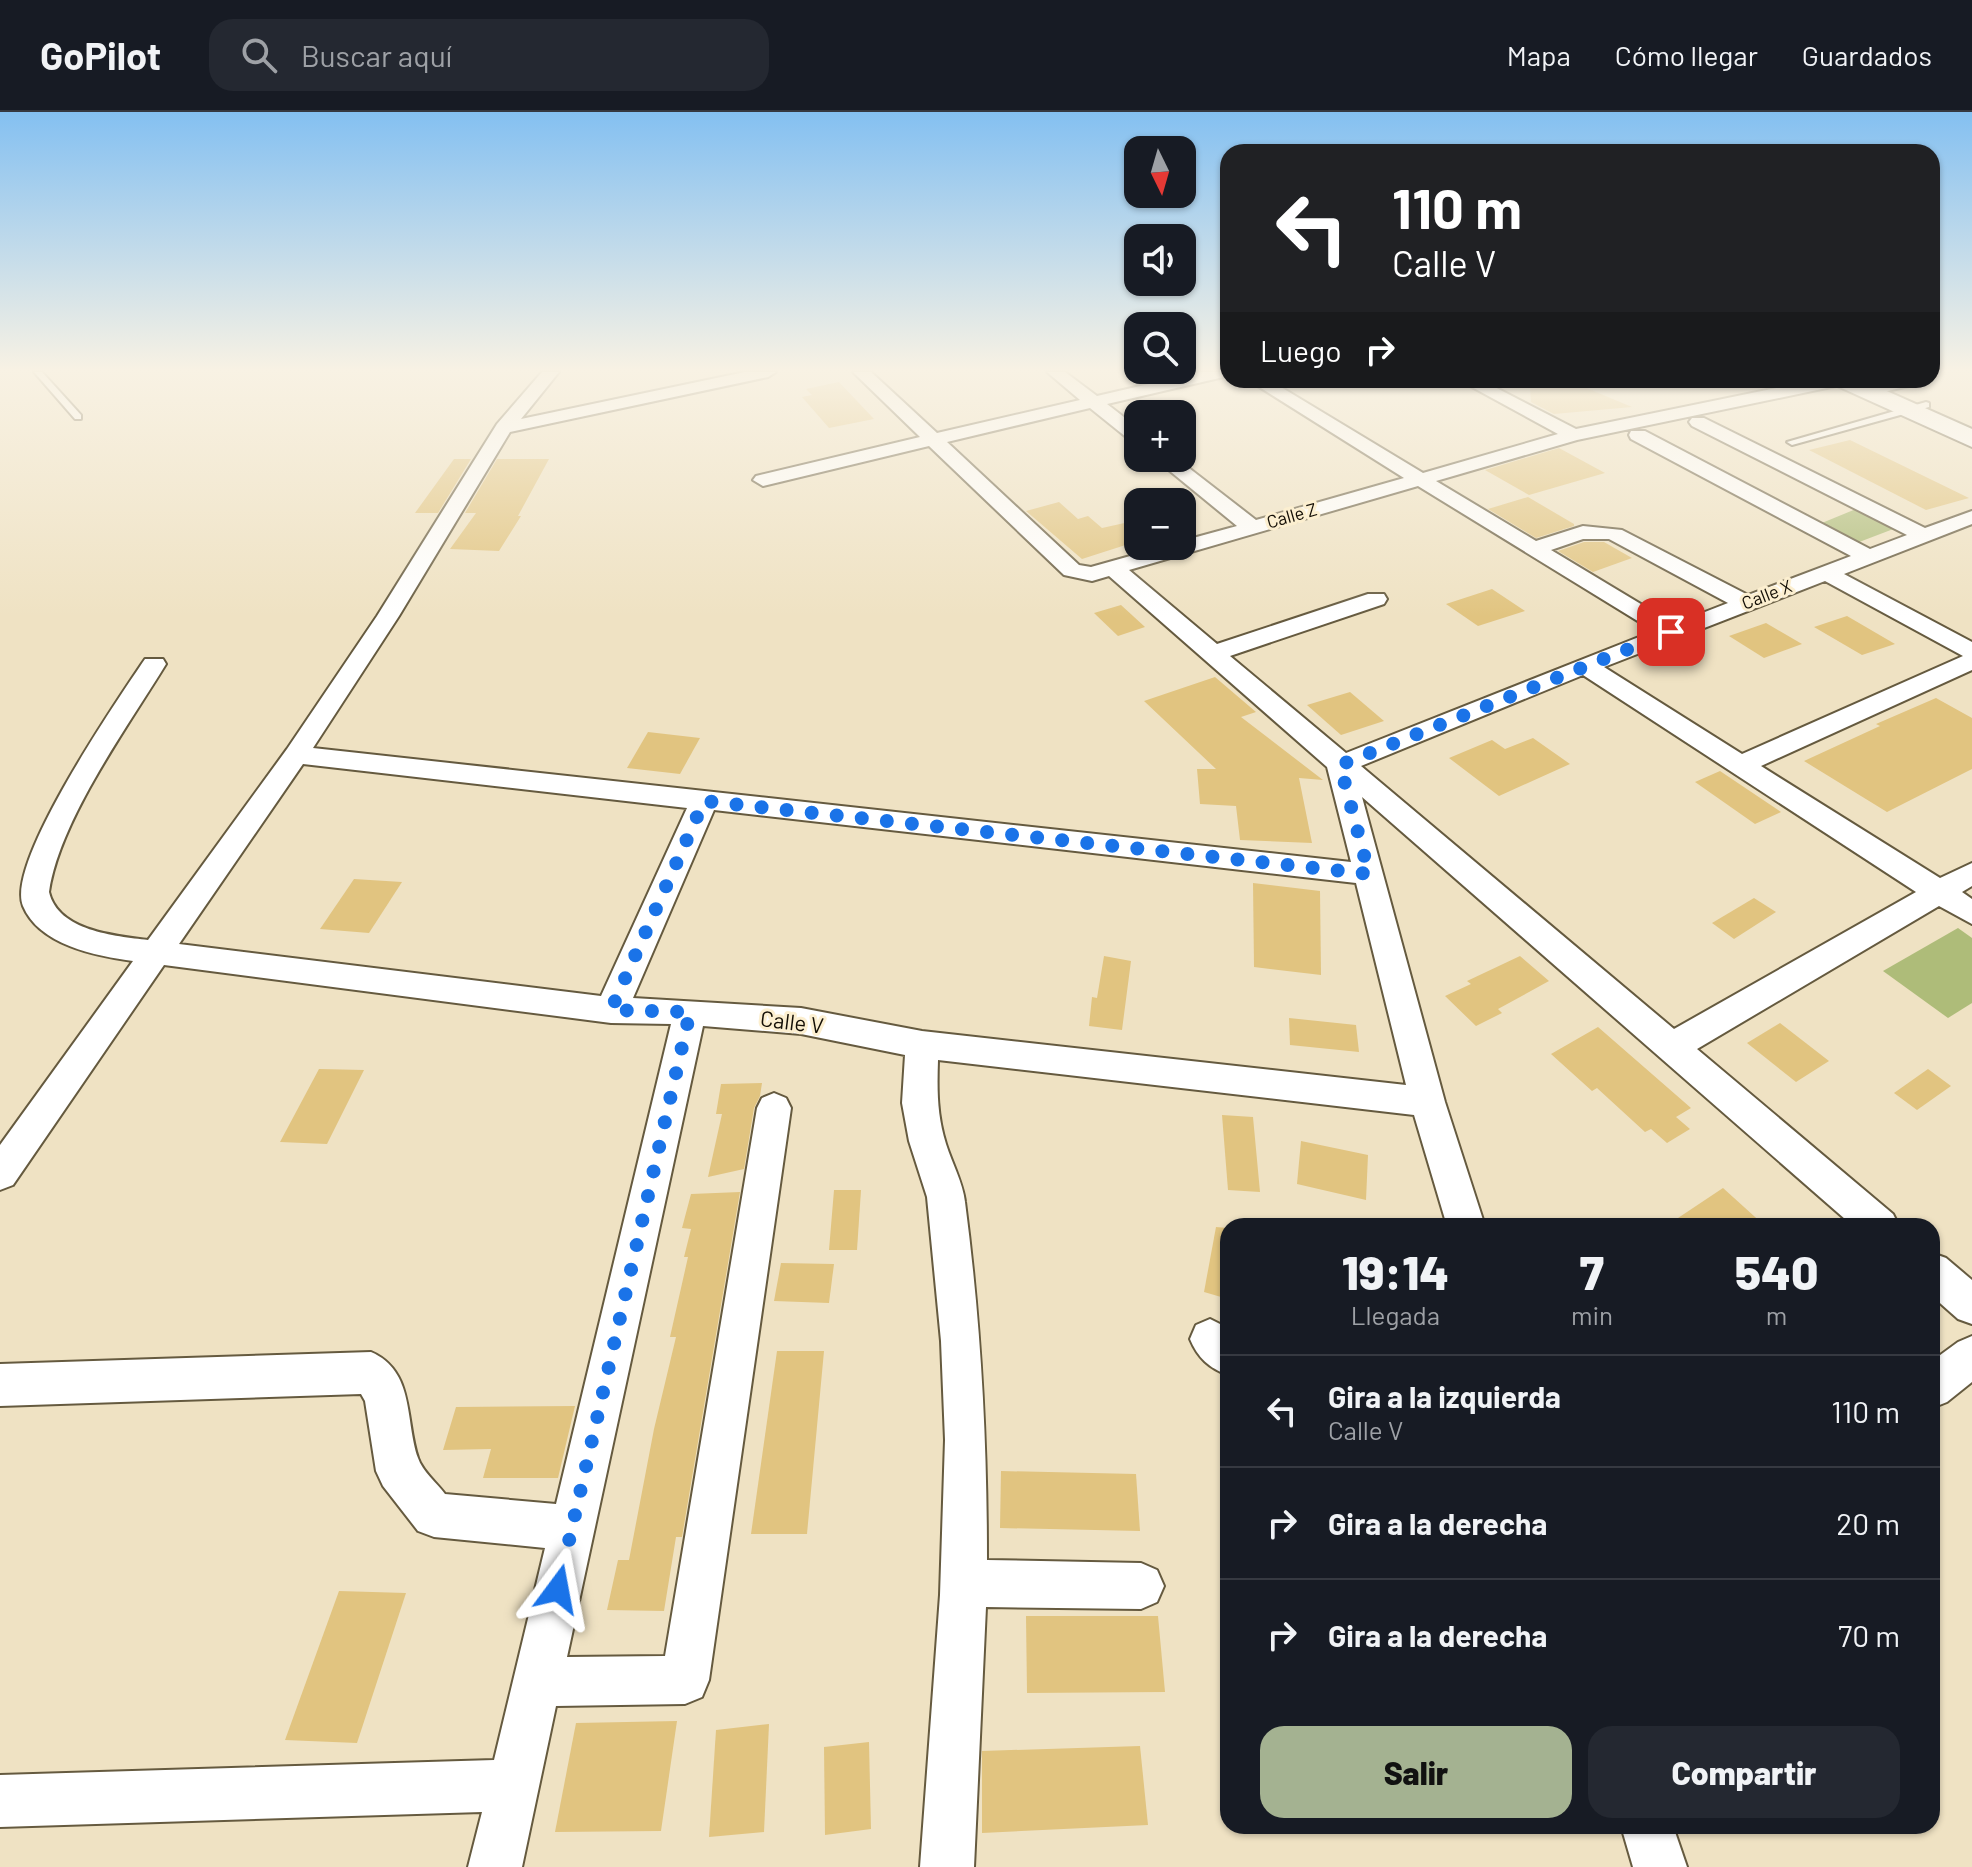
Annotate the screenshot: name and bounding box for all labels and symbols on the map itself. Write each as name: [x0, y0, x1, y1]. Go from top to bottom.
north arrow: [1124, 136, 1196, 208]
street label: Calle Z: [1264, 497, 1319, 533]
street label: Calle X: [1738, 574, 1795, 614]
pin: [1637, 598, 1705, 666]
street label: Calle V: [759, 1004, 825, 1038]
position arrow: [516, 1547, 600, 1631]

